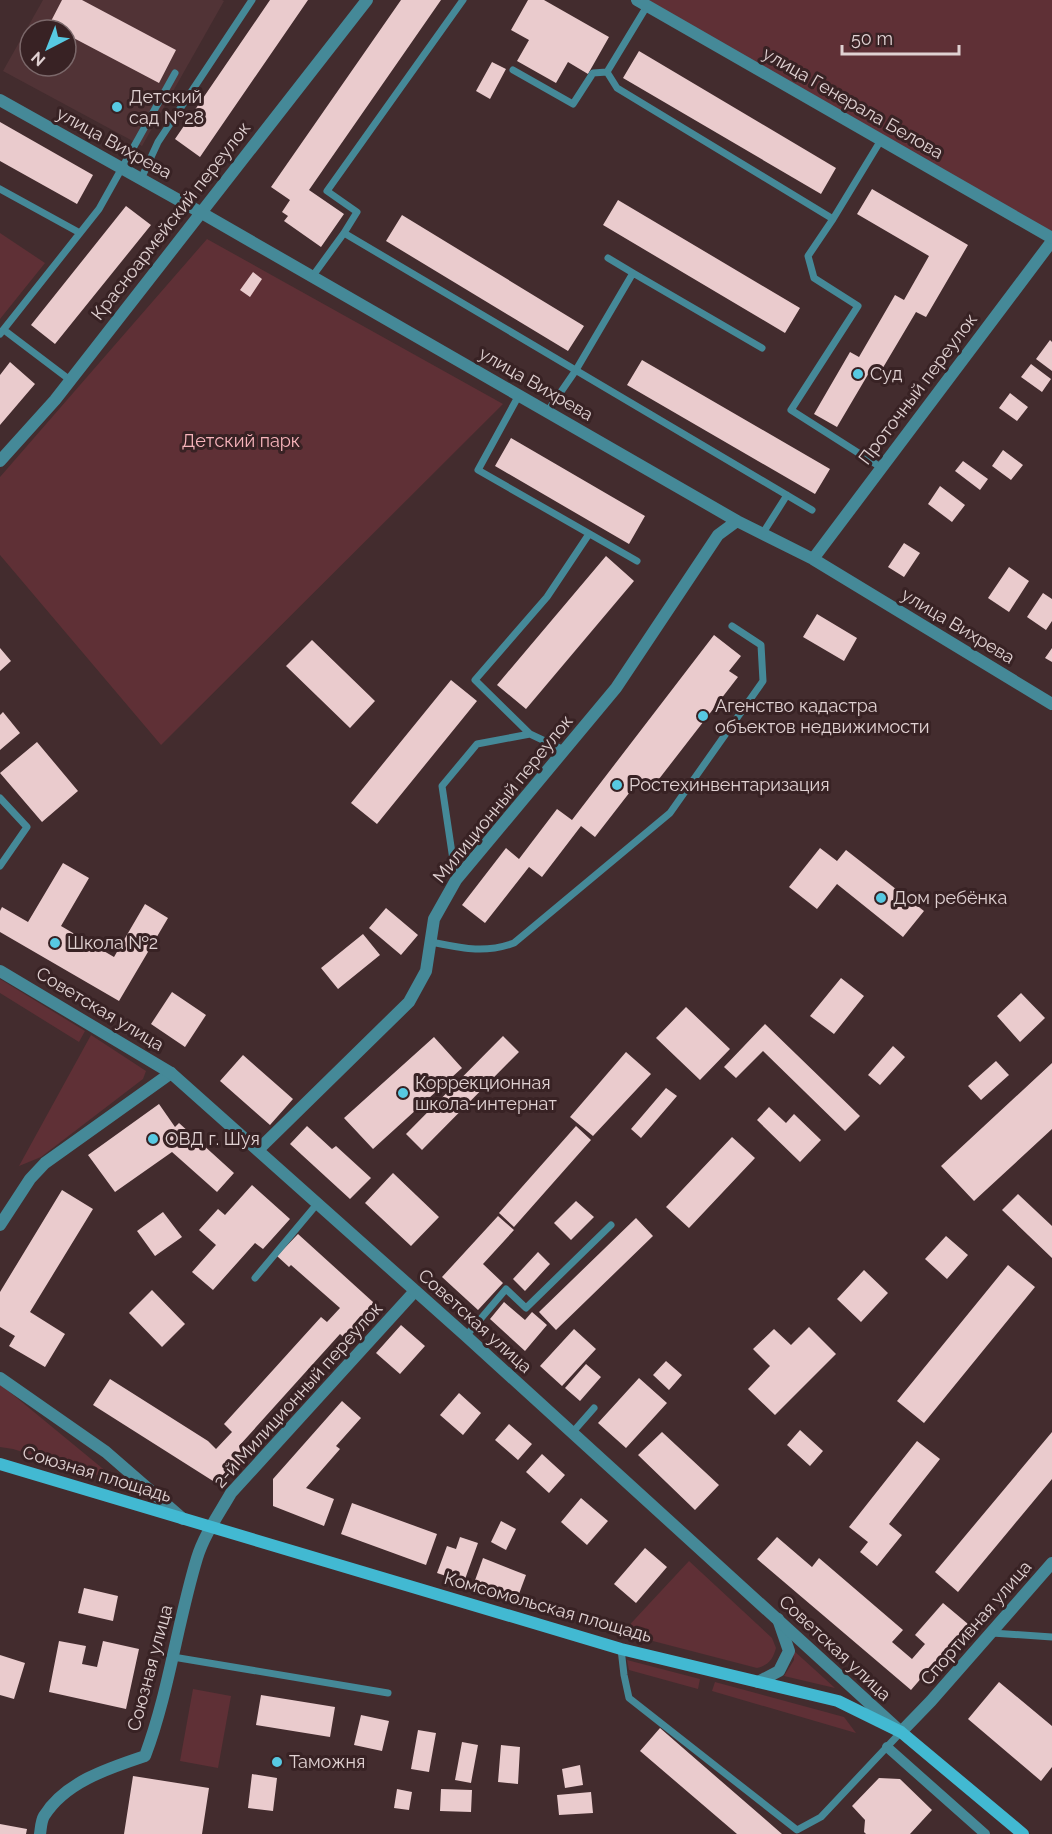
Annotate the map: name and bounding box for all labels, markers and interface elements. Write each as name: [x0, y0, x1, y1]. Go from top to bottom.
north arrow: [18, 18, 78, 78]
scale bar: [842, 18, 959, 56]
text: 50 m: [851, 28, 893, 49]
street label: улица Генерала Белова: [759, 42, 947, 163]
text: N: [27, 48, 49, 70]
place label: Детский сад №28: [129, 86, 204, 128]
marker: Детский сад №28: [110, 100, 124, 114]
street label: улица Вихрева: [53, 102, 175, 183]
street label: Красноармейский переулок: [87, 117, 255, 324]
street label: Проточный переулок: [854, 309, 981, 468]
street label: улица Вихрева: [475, 342, 597, 425]
place label: Суд: [870, 363, 903, 384]
marker: Суд: [851, 367, 865, 381]
park label: Детский парк: [182, 430, 300, 451]
street label: улица Вихрева: [898, 584, 1019, 668]
place label: Агенство кадастра объектов недвижимости: [715, 695, 930, 737]
marker: Агенство кадастра объектов недвижимости: [696, 709, 710, 723]
street label: Милиционный переулок: [428, 710, 577, 887]
place label: Ростехинвентаризация: [629, 774, 830, 795]
marker: Ростехинвентаризация: [610, 778, 624, 792]
place label: Дом ребёнка: [893, 887, 1007, 908]
marker: Дом ребёнка: [874, 891, 888, 905]
place label: Школа №2: [67, 932, 158, 953]
marker: Школа №2: [48, 936, 62, 950]
street label: Советская улица: [33, 962, 168, 1055]
place label: Коррекционная школа-интернат: [415, 1072, 557, 1114]
marker: Коррекционная школа-интернат: [396, 1086, 410, 1100]
place label: ОВД г. Шуя: [165, 1128, 260, 1149]
marker: ОВД г. Шуя: [146, 1132, 160, 1146]
street label: Советская улица: [414, 1264, 536, 1377]
street label: 2-й Милиционный переулок: [209, 1298, 386, 1492]
street label: Союзная площадь: [20, 1441, 174, 1506]
street label: Спортивная улица: [916, 1556, 1035, 1689]
street label: Комсомольская площадь: [442, 1567, 655, 1646]
street label: Советская улица: [775, 1590, 896, 1705]
street label: Союзная улица: [123, 1602, 176, 1733]
place label: Таможня: [289, 1751, 365, 1772]
marker: Таможня: [270, 1755, 284, 1769]

